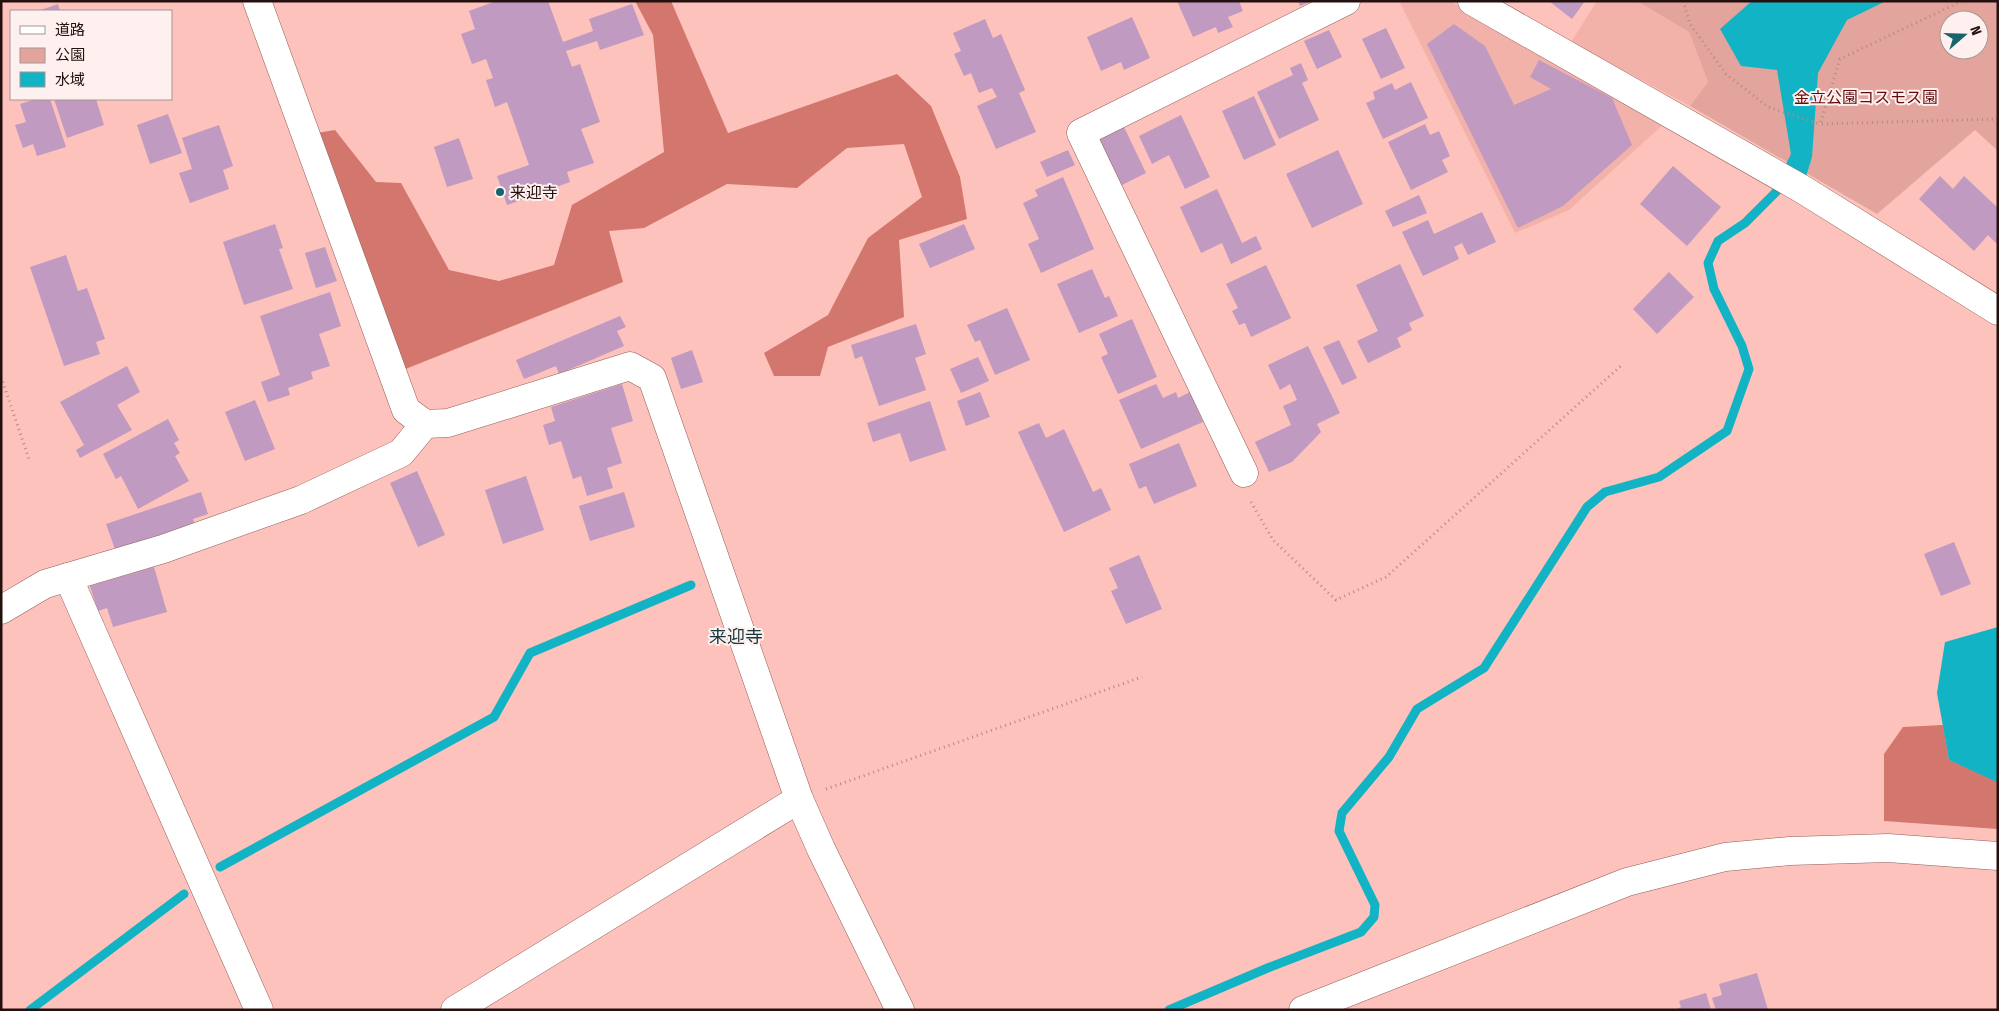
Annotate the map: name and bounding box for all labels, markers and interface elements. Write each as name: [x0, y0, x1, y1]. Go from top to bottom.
legend: [10, 10, 172, 100]
north arrow: [1939, 10, 1989, 60]
text: 道路: [55, 21, 85, 39]
text: N: [1966, 24, 1985, 38]
text: 公園: [55, 46, 85, 64]
text: 水域: [55, 71, 85, 89]
park label: 金立公園コスモス園: [1794, 88, 1938, 107]
place label: 来迎寺: [510, 183, 558, 202]
marker: 来迎寺: [494, 186, 506, 198]
district label: 来迎寺: [709, 626, 763, 648]

